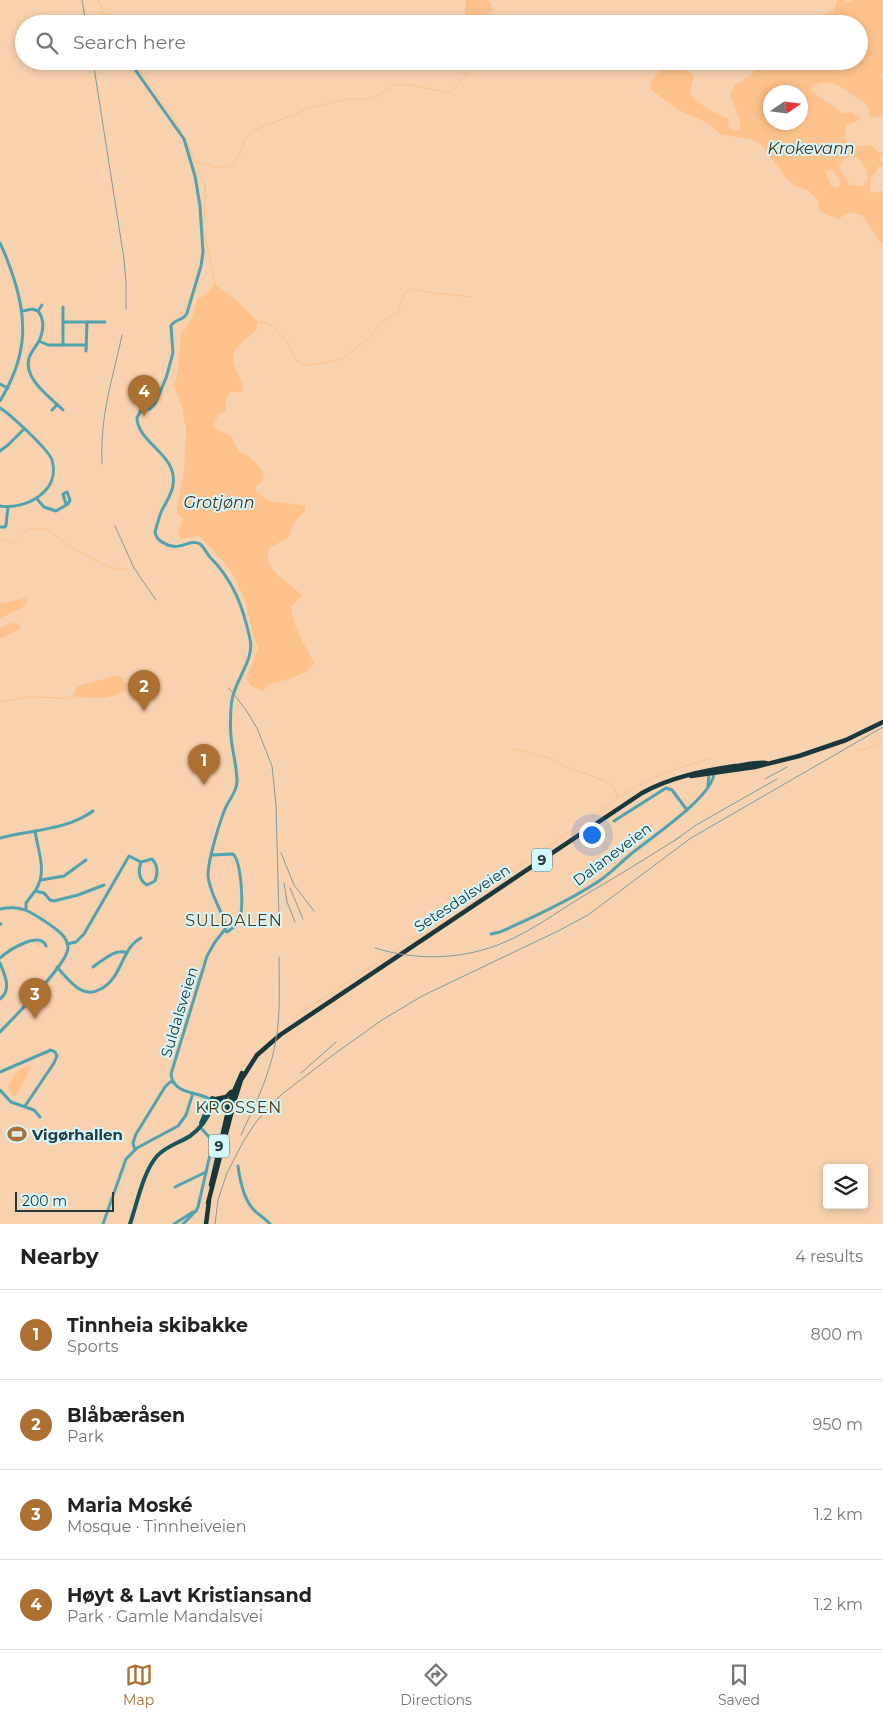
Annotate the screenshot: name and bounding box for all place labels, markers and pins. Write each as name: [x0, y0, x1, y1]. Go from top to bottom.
pin: 4: [128, 375, 160, 416]
pin: 2: [128, 670, 160, 711]
pin: 1: [188, 744, 220, 785]
pin: 3: [19, 978, 51, 1019]
sports icon: Vigørhallen: [6, 1123, 28, 1145]
place label: Vigørhallen: [31, 1125, 123, 1144]

